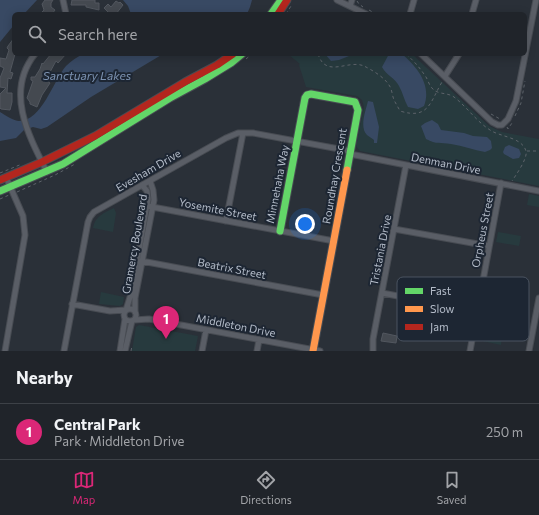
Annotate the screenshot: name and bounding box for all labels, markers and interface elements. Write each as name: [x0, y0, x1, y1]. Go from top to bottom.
search box: [12, 12, 527, 56]
icon: search: [26, 23, 48, 45]
text: Search here: [58, 25, 137, 43]
water label: Sanctuary Lakes: [43, 68, 132, 82]
street label: Roundhay Crescent: [319, 127, 349, 225]
street label: Minnehaha Way: [263, 143, 291, 224]
street label: Evesham Drive: [113, 146, 183, 194]
street label: Denman Drive: [410, 150, 482, 176]
street label: Orpheus Street: [468, 191, 496, 269]
street label: Gramercy Boulevard: [119, 193, 149, 295]
street label: Yosemite Street: [178, 195, 259, 223]
street label: Tristania Drive: [367, 213, 393, 287]
your location: [295, 214, 315, 234]
street label: Beatrix Street: [197, 255, 268, 281]
legend: [397, 277, 529, 341]
text: Fast: [430, 284, 452, 297]
text: Slow: [430, 302, 455, 315]
pin: 1: [153, 306, 179, 339]
street label: Middleton Drive: [195, 311, 277, 339]
text: Jam: [430, 320, 449, 334]
text: Nearby: [16, 367, 73, 388]
text: Central Park: [54, 415, 141, 433]
text: 1: [26, 424, 32, 440]
text: 250 m: [486, 424, 523, 440]
text: Park · Middleton Drive: [54, 433, 184, 449]
tab: Map: [73, 469, 95, 506]
tab: Directions: [240, 469, 292, 506]
tab: Saved: [437, 469, 466, 506]

